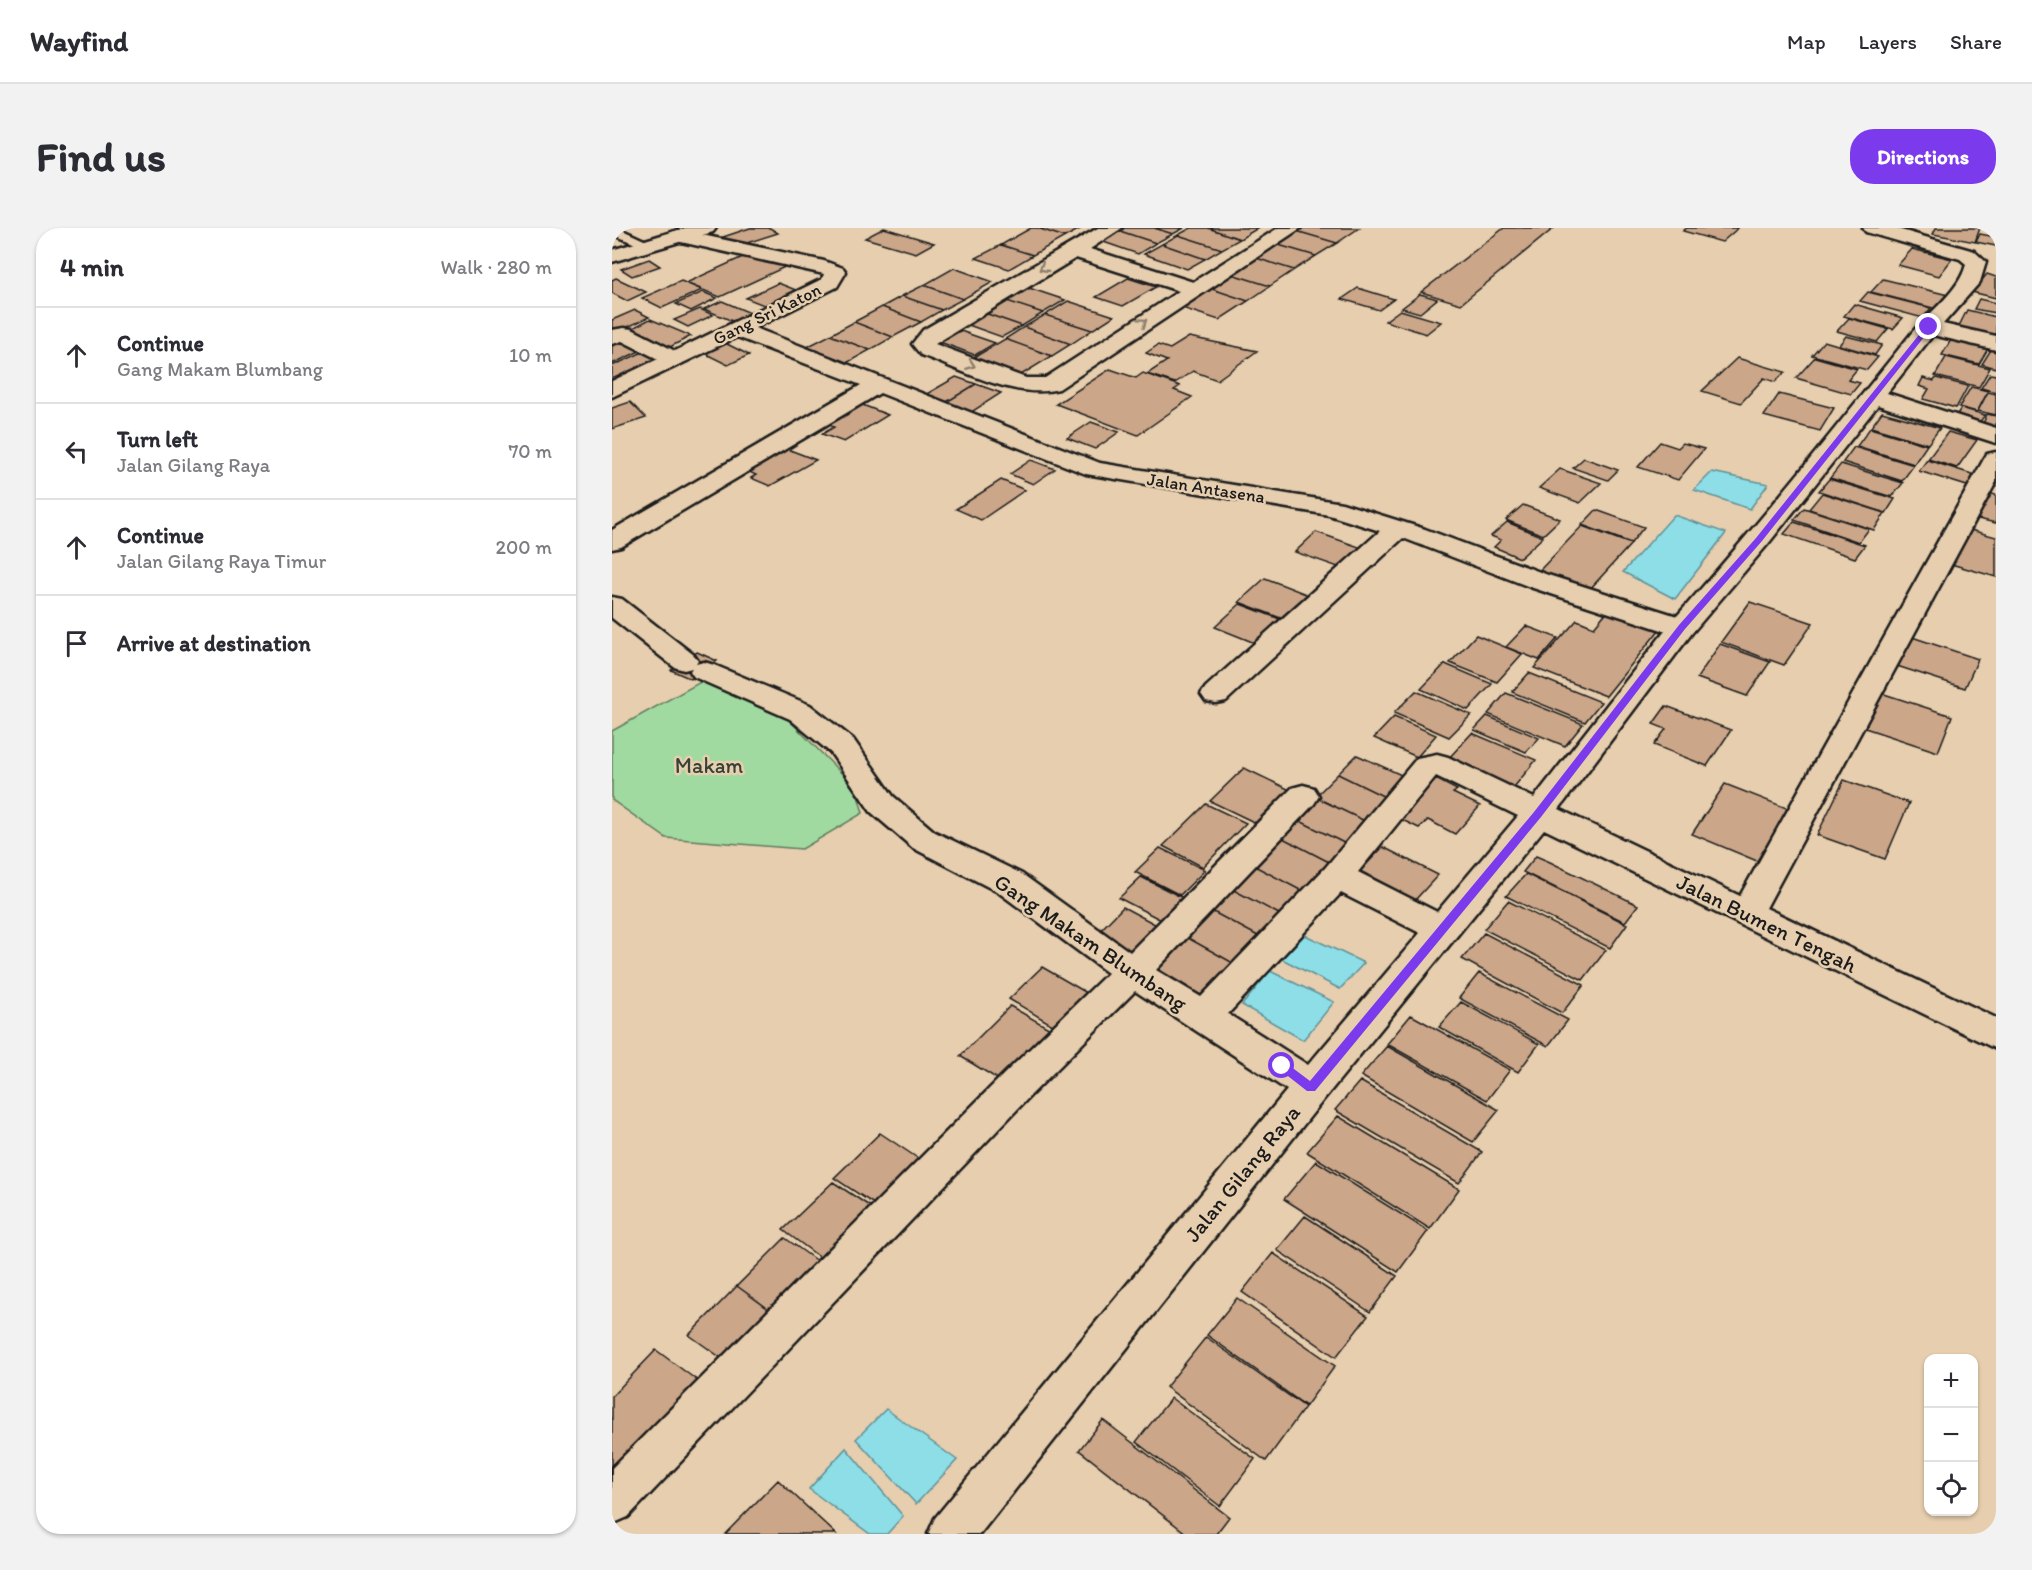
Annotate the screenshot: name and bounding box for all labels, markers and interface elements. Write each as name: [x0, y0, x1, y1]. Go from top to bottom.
text: Wayfind: [30, 24, 128, 58]
text: Map: [1787, 29, 1826, 54]
text: Layers: [1859, 29, 1917, 54]
text: Share: [1950, 29, 2002, 54]
button: Directions: [1850, 129, 1996, 184]
text: Find us: [36, 131, 166, 182]
text: 4 min: [60, 251, 124, 283]
text: Walk · 280 m: [440, 255, 552, 279]
one-way arrow: [1039, 261, 1049, 272]
street label: Gang Sri Katon: [709, 278, 825, 350]
route end: [1915, 313, 1941, 339]
one-way arrow: [1137, 318, 1148, 329]
text: Continue: [117, 330, 204, 357]
icon: ahead: [60, 339, 93, 372]
text: 10 m: [509, 343, 552, 367]
text: Gang Makam Blumbang: [117, 357, 323, 381]
one-way arrow: [965, 358, 976, 371]
text: Turn left: [117, 426, 198, 453]
icon: left: [60, 435, 93, 468]
text: 70 m: [508, 439, 552, 463]
text: Jalan Gilang Raya: [117, 453, 270, 477]
street label: Jalan Antasena: [1146, 468, 1267, 508]
text: Continue: [117, 522, 204, 549]
icon: ahead: [60, 531, 93, 564]
text: 200 m: [496, 535, 552, 559]
text: Jalan Gilang Raya Timur: [117, 549, 326, 573]
icon: arrive: [60, 627, 93, 660]
text: Arrive at destination: [117, 630, 311, 657]
park label: Makam: [675, 752, 744, 779]
street label: Gang Makam Blumbang: [989, 868, 1193, 1017]
street label: Jalan Bumen Tengah: [1672, 868, 1861, 979]
route start: [1268, 1052, 1294, 1078]
street label: Jalan Gilang Raya: [1179, 1099, 1306, 1247]
map controls: [1924, 1354, 1978, 1516]
button: +: [1924, 1354, 1978, 1408]
button: −: [1924, 1408, 1978, 1462]
button: locate: [1924, 1462, 1978, 1516]

